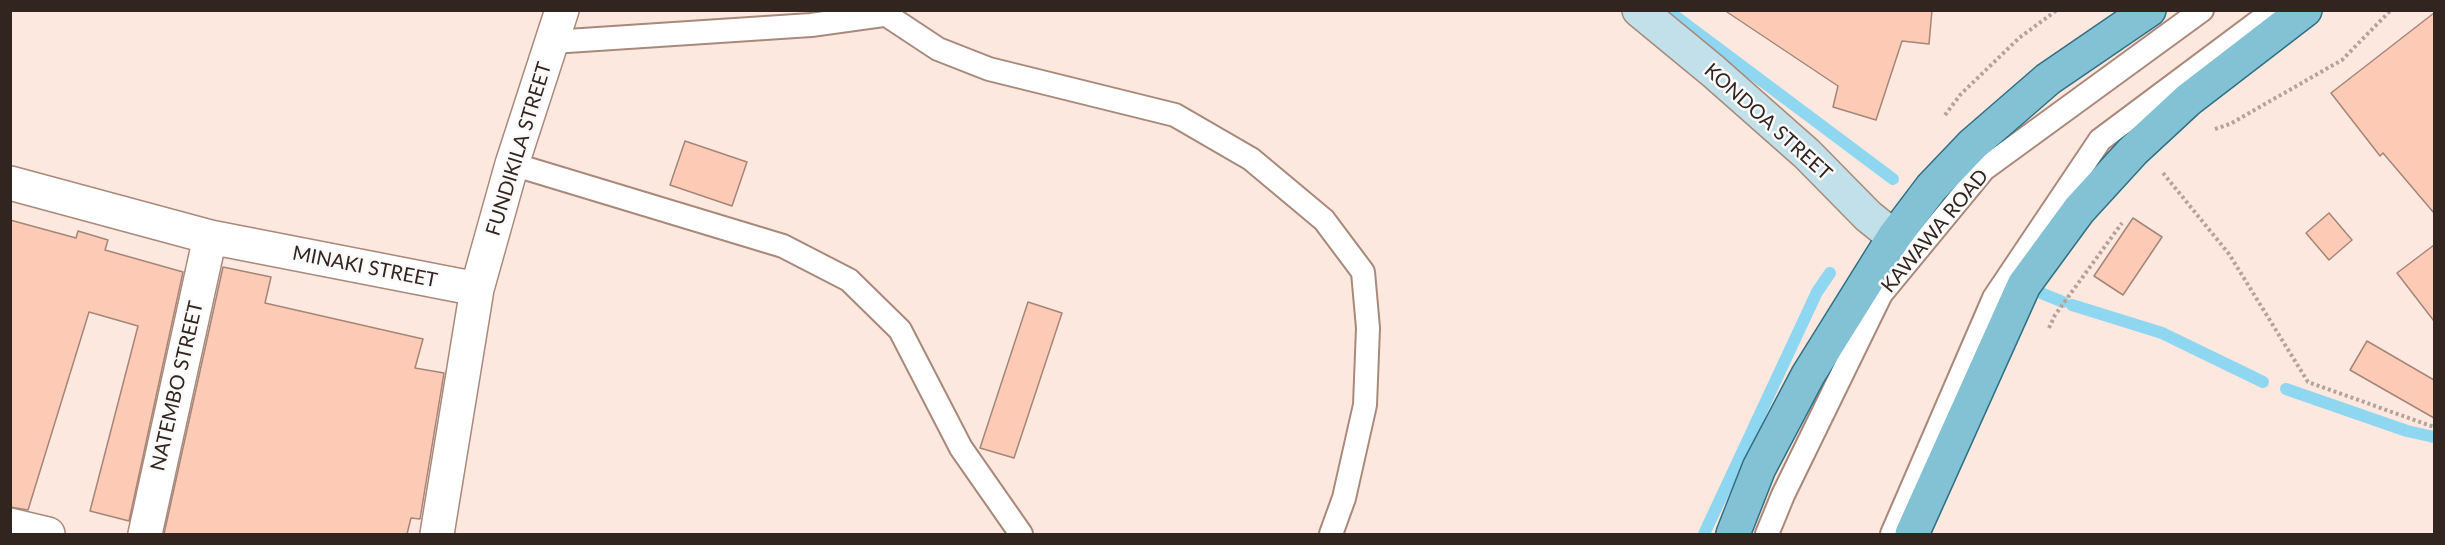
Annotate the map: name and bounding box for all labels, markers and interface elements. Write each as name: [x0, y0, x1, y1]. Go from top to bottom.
street label: KONDOA STREET: [1699, 58, 1837, 186]
street label: FUNDIKILA STREET: [481, 59, 557, 239]
street label: KAWAWA ROAD: [1876, 164, 1994, 298]
street label: MINAKI STREET: [291, 241, 439, 293]
street label: NATEMBO STREET: [146, 299, 208, 473]

